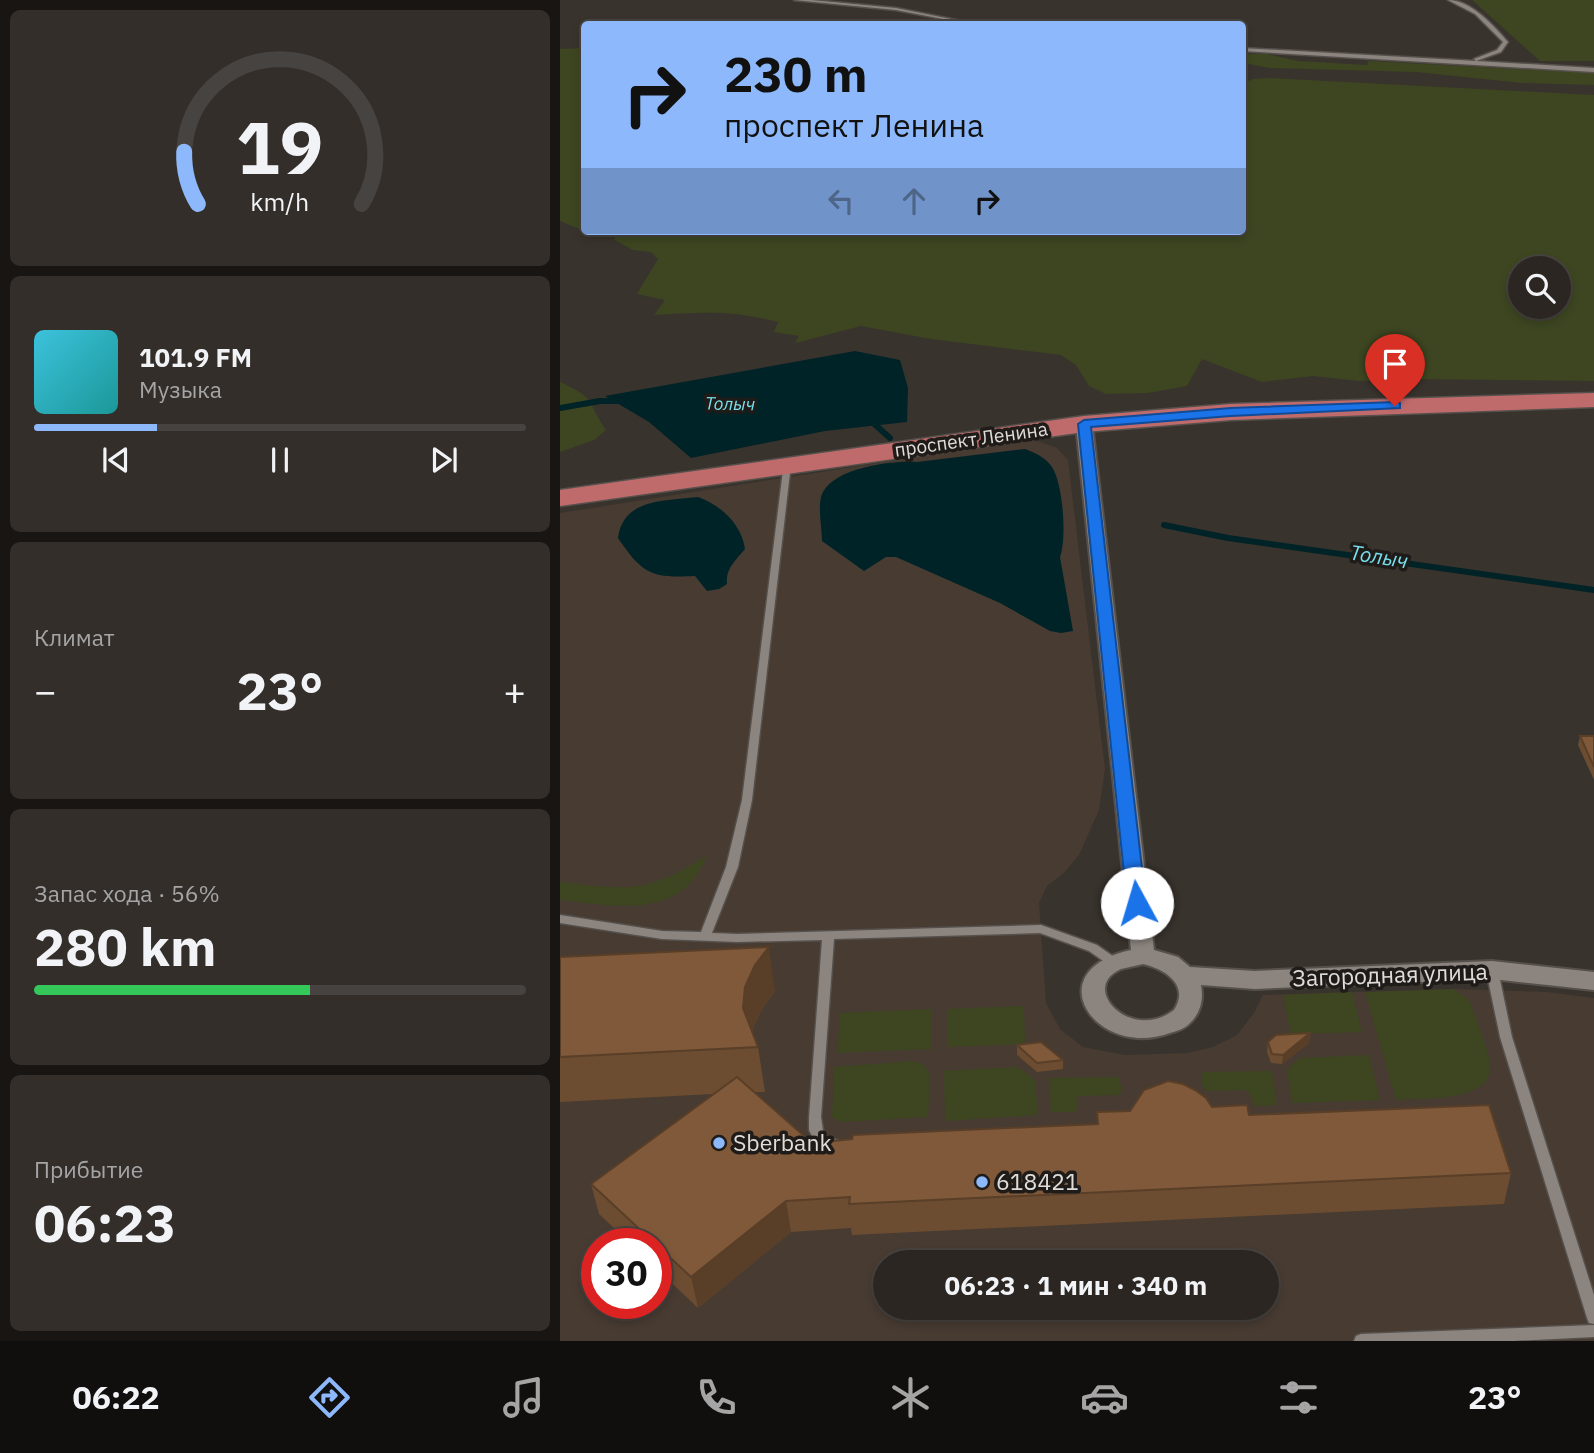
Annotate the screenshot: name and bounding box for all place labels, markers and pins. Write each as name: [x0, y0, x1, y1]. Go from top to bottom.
pin: [1365, 334, 1425, 406]
place label: Sberbank: [733, 1127, 832, 1157]
marker: Sberbank: [711, 1135, 727, 1151]
place label: 618421: [996, 1166, 1079, 1196]
marker: 618421: [974, 1174, 990, 1190]

